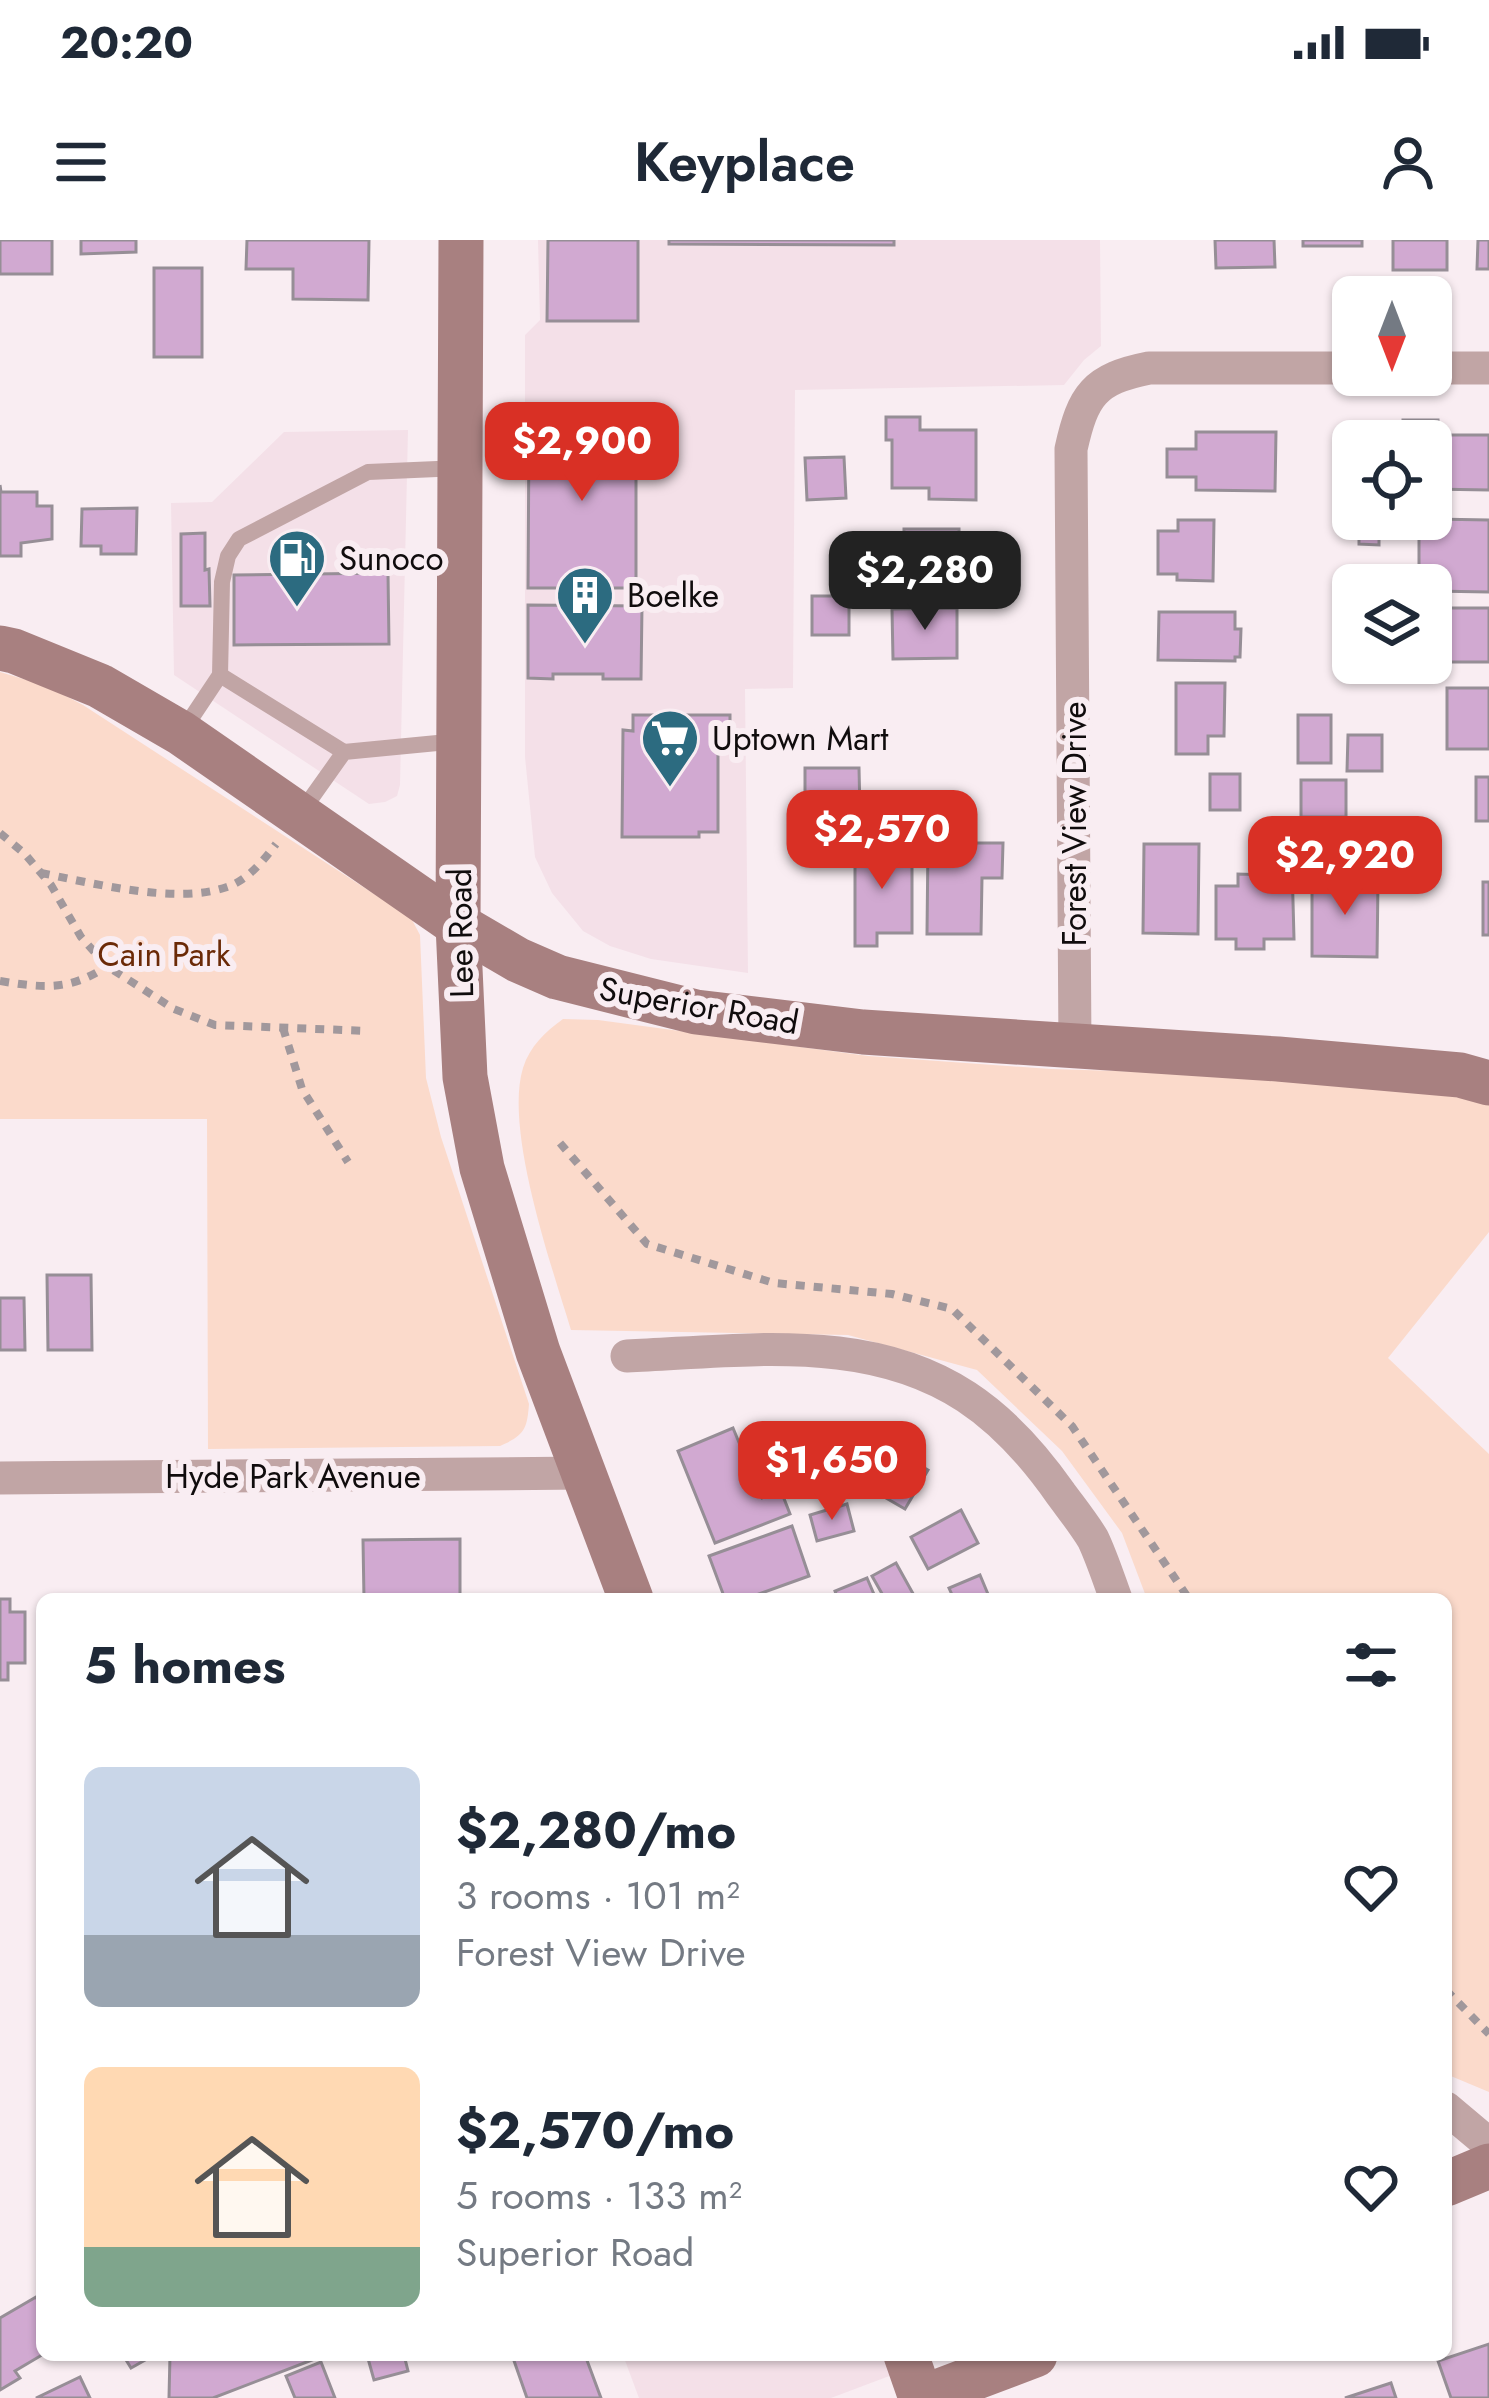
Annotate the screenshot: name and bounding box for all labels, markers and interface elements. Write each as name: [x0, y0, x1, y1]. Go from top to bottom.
text: 20:20: [60, 10, 193, 75]
text: Keyplace: [634, 123, 855, 201]
icon: menu: [48, 129, 114, 195]
icon: person: [1375, 129, 1441, 195]
north arrow: [1332, 276, 1452, 396]
map controls: [1332, 276, 1452, 684]
pin: $2,900: [484, 402, 680, 504]
text: $2,900: [512, 412, 652, 469]
button: locate: [1332, 420, 1452, 540]
fuel station icon: Sunoco: [266, 527, 328, 609]
pin: $2,280: [827, 531, 1023, 633]
place label: Sunoco: [339, 535, 444, 582]
text: $2,280: [856, 541, 994, 598]
building icon: Boelke: [554, 564, 616, 646]
button: layers: [1332, 564, 1452, 684]
place label: Boelke: [627, 572, 719, 619]
street label: Forest View Drive: [1051, 701, 1098, 947]
supermarket icon: Uptown Mart: [639, 707, 701, 789]
place label: Uptown Mart: [712, 715, 888, 762]
pin: $2,570: [784, 790, 980, 892]
text: $2,570: [814, 800, 950, 857]
pin: $2,920: [1247, 816, 1443, 918]
text: $2,920: [1275, 826, 1415, 883]
street label: Lee Road: [436, 868, 485, 998]
park label: Cain Park: [97, 931, 231, 978]
street label: Superior Road: [596, 965, 802, 1046]
pin: $1,650: [734, 1421, 930, 1523]
text: $1,650: [765, 1431, 899, 1488]
street label: Hyde Park Avenue: [165, 1453, 421, 1500]
text: 5 homes: [84, 1628, 286, 1702]
icon: filters: [1338, 1632, 1404, 1698]
text: $2,280/mo: [456, 1793, 736, 1867]
icon: home: [180, 1815, 324, 1959]
icon: heart: [1338, 1854, 1404, 1920]
text: 3 rooms · 101 m²: [456, 1867, 740, 1924]
text: Forest View Drive: [456, 1924, 746, 1981]
text: $2,570/mo: [456, 2093, 734, 2167]
icon: home: [180, 2115, 324, 2259]
icon: heart: [1338, 2154, 1404, 2220]
text: 5 rooms · 133 m²: [456, 2167, 742, 2224]
text: Superior Road: [456, 2224, 694, 2281]

